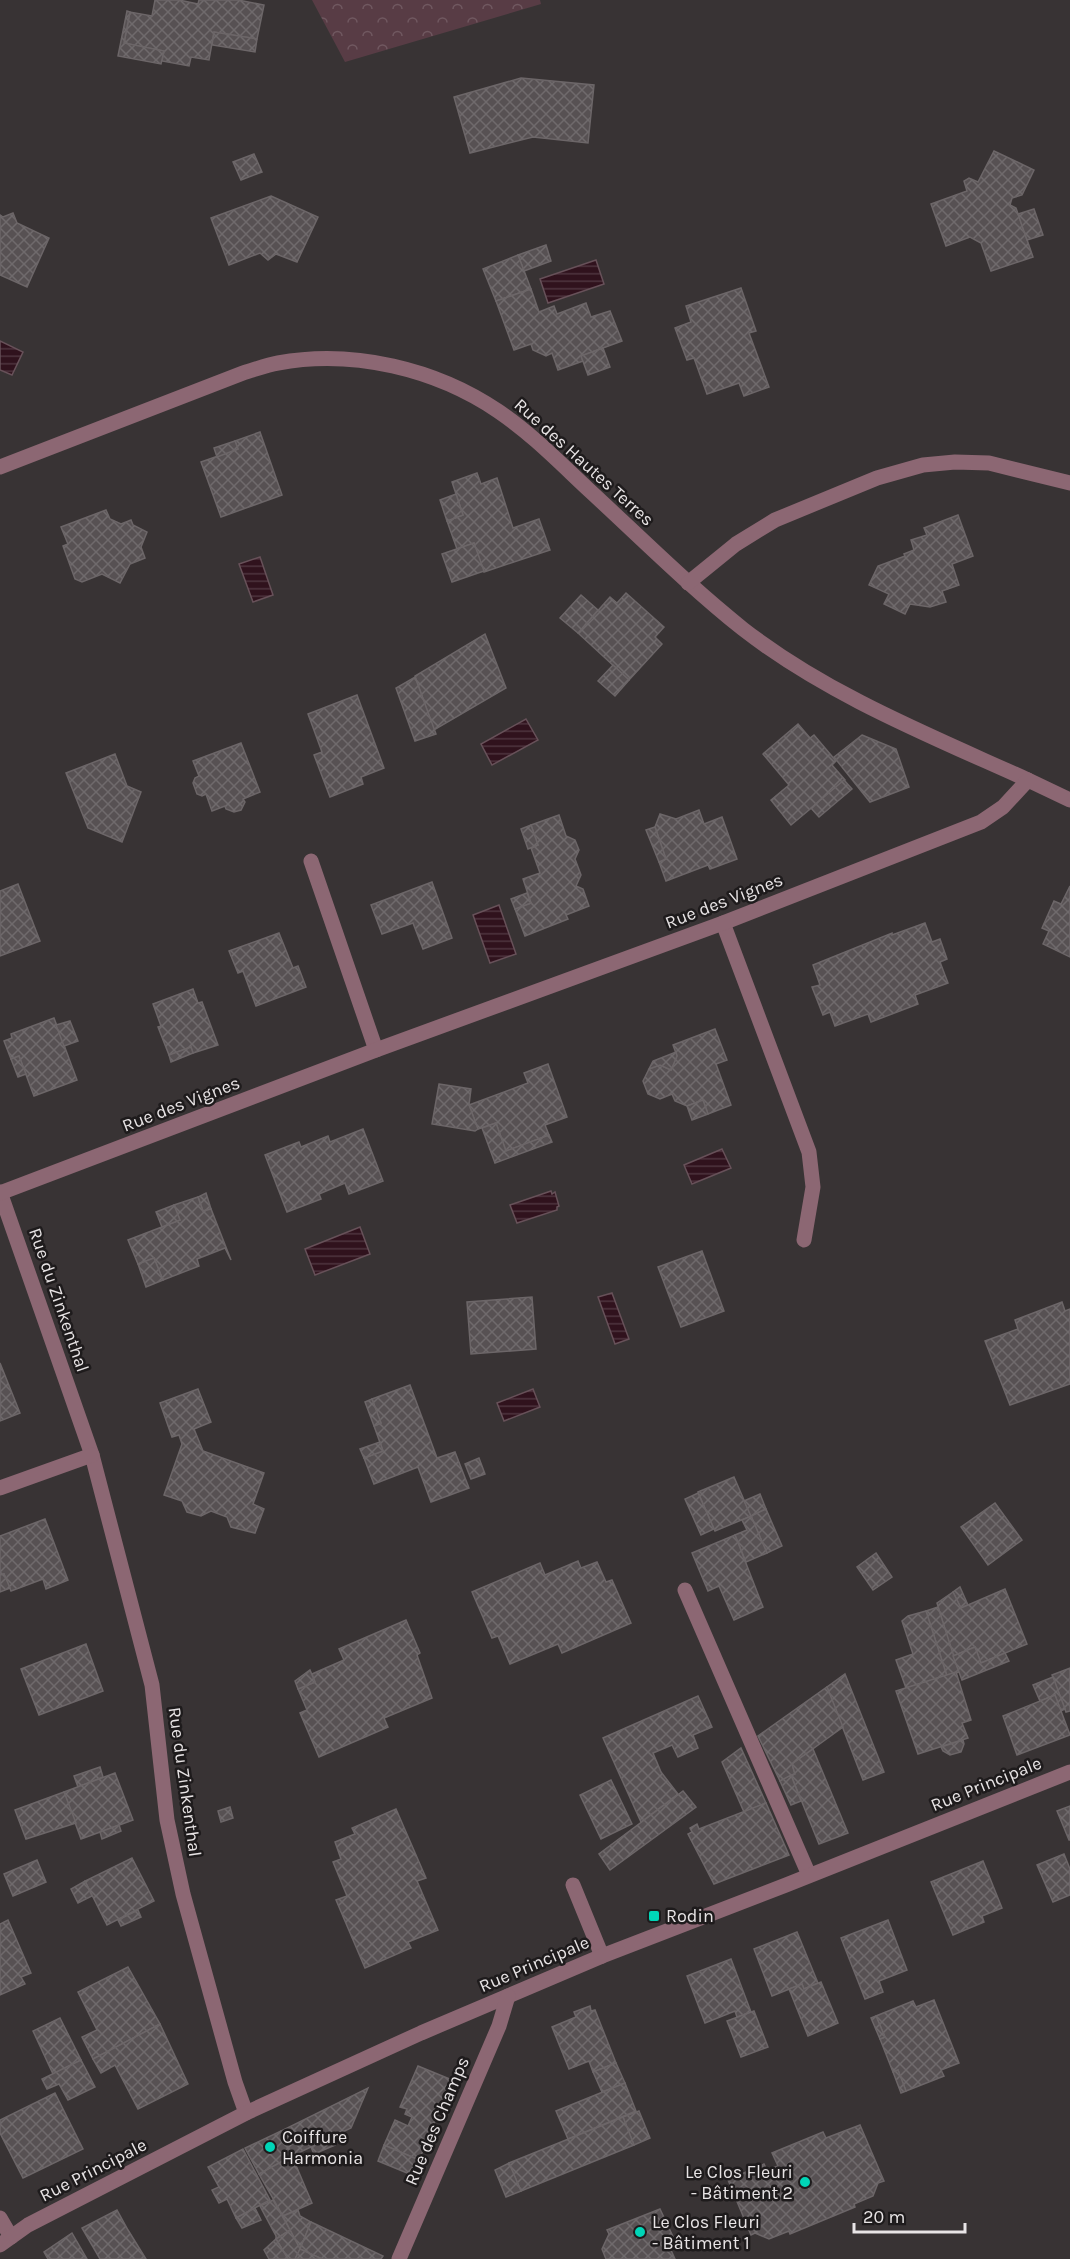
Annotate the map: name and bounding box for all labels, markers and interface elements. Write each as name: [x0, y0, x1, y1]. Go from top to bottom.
street label: Rue des Hautes Terres: [510, 394, 658, 530]
street label: Rue des Vignes: [662, 868, 786, 934]
street label: Rue des Vignes: [119, 1071, 243, 1137]
street label: Rue du Zinkenthal: [24, 1225, 94, 1375]
street label: Rue du Zinkenthal: [164, 1706, 206, 1858]
street label: Rue Principale: [927, 1752, 1045, 1816]
place label: Rodin: [666, 1905, 714, 1927]
marker: Rodin: [647, 1909, 661, 1923]
street label: Rue Principale: [476, 1931, 592, 1997]
street label: Rue des Champs: [400, 2053, 474, 2189]
place label: Coiffure Harmonia: [282, 2126, 363, 2169]
street label: Rue Principale: [36, 2134, 150, 2206]
marker: Coiffure Harmonia: [263, 2140, 277, 2154]
place label: Le Clos Fleuri - Bâtiment 2: [685, 2161, 793, 2204]
marker: Le Clos Fleuri - Bâtiment 2: [798, 2175, 812, 2189]
scale bar: [854, 2196, 965, 2234]
text: 20 m: [863, 2206, 905, 2228]
place label: Le Clos Fleuri - Bâtiment 1: [652, 2211, 760, 2254]
marker: Le Clos Fleuri - Bâtiment 1: [633, 2225, 647, 2239]

